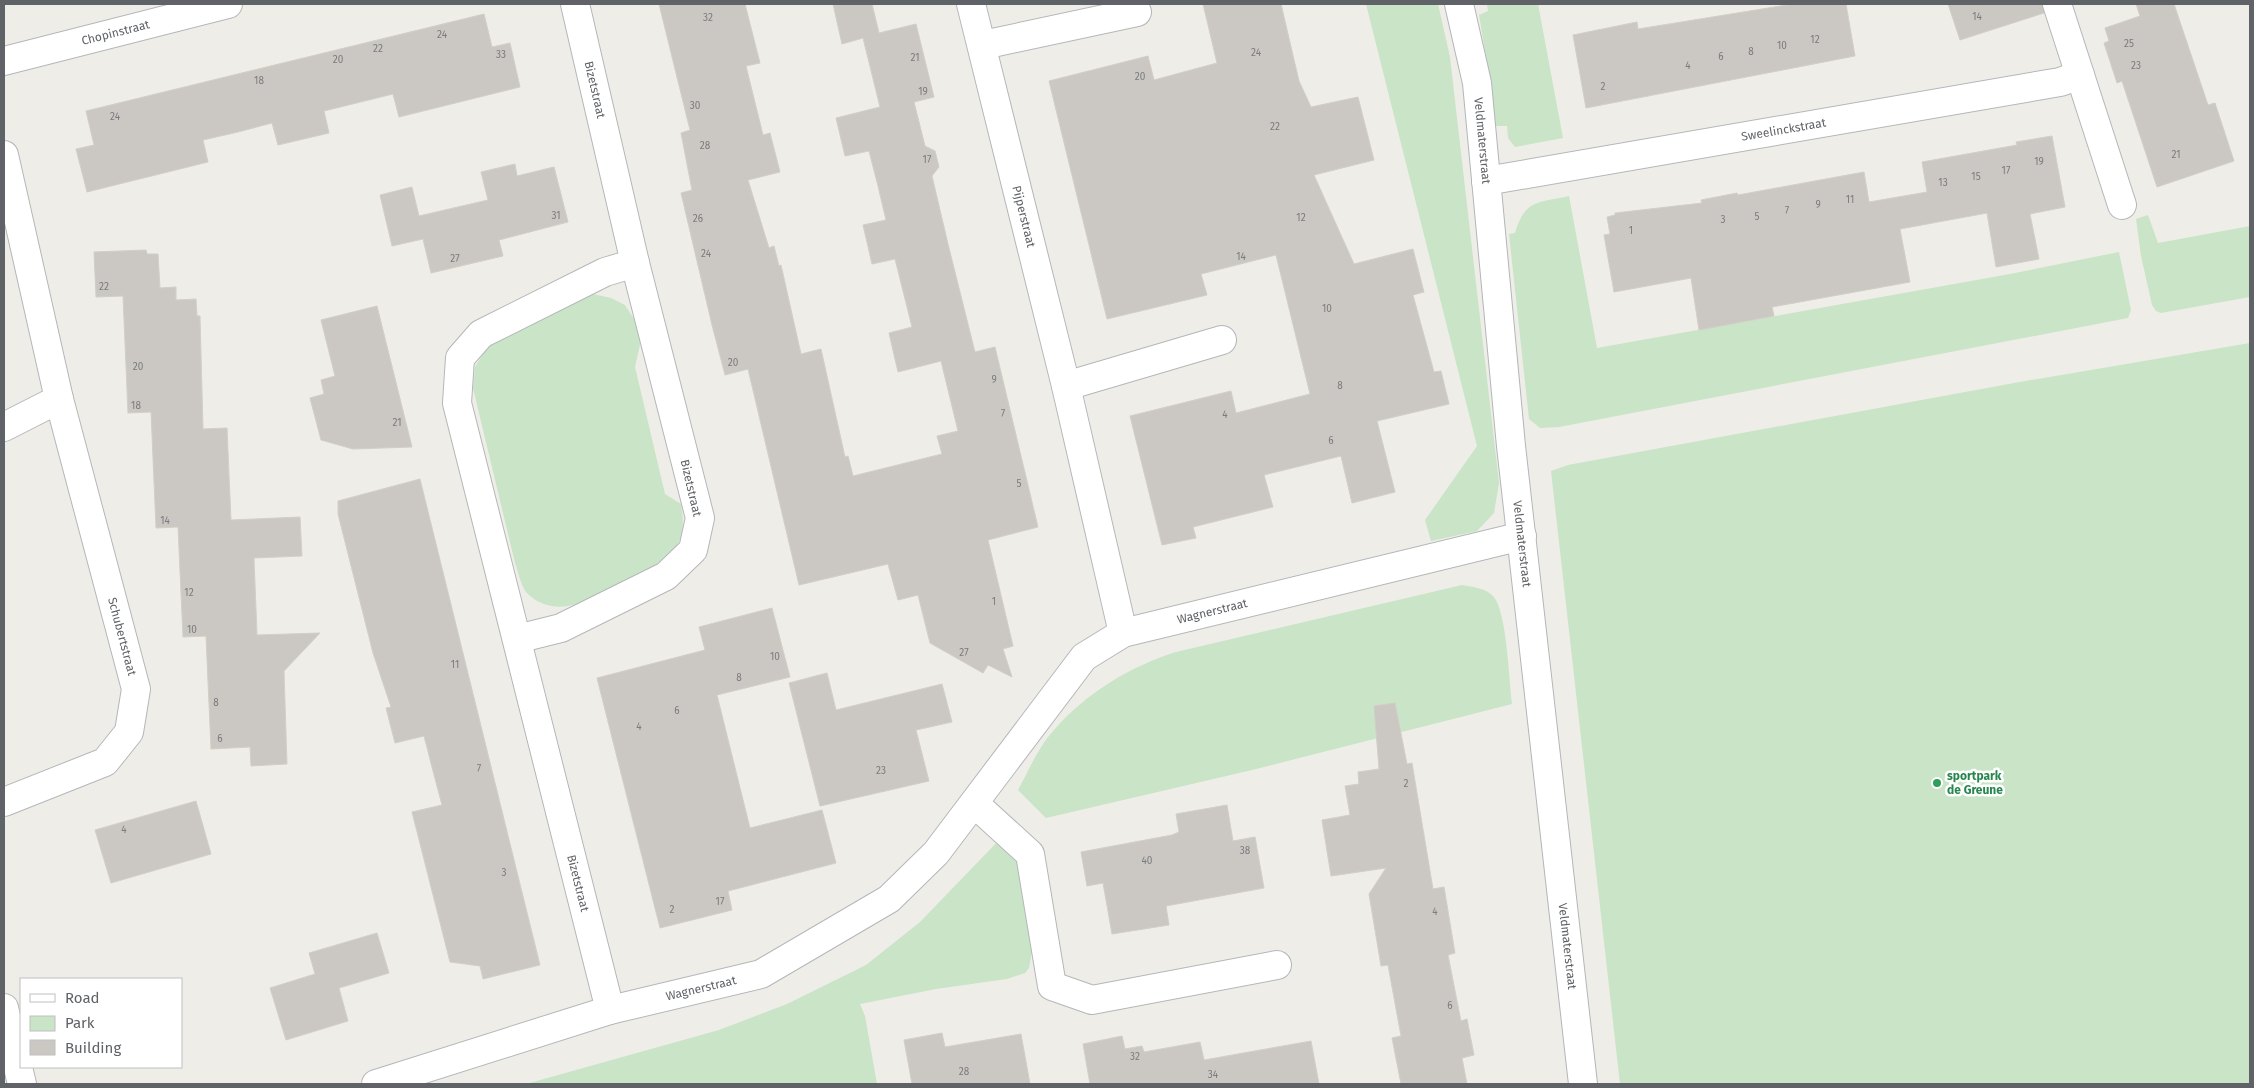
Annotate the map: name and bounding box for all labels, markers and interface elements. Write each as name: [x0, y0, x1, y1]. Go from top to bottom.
house number: 14: [1972, 11, 1983, 23]
house number: 32: [703, 12, 713, 24]
street label: Chopinstraat: [80, 17, 152, 48]
house number: 24: [437, 29, 448, 41]
house number: 12: [1810, 34, 1820, 46]
house number: 25: [2124, 38, 2134, 50]
house number: 10: [1777, 40, 1787, 52]
house number: 22: [373, 43, 383, 55]
house number: 8: [1748, 46, 1754, 58]
house number: 24: [1251, 47, 1262, 59]
house number: 33: [496, 49, 506, 61]
house number: 6: [1718, 51, 1724, 63]
house number: 21: [910, 52, 920, 64]
house number: 20: [333, 54, 344, 66]
street label: Bizetstraat: [581, 60, 608, 120]
house number: 4: [1685, 60, 1691, 72]
house number: 23: [2131, 60, 2141, 72]
house number: 20: [1135, 71, 1146, 83]
house number: 18: [254, 75, 264, 87]
house number: 2: [1601, 81, 1606, 93]
house number: 19: [918, 86, 928, 98]
street label: Veldmaterstraat: [1471, 97, 1493, 185]
house number: 30: [690, 100, 701, 112]
house number: 24: [110, 111, 121, 123]
street label: Sweelinckstraat: [1740, 115, 1828, 144]
house number: 22: [1270, 121, 1280, 133]
house number: 28: [700, 140, 711, 152]
house number: 21: [2171, 149, 2181, 161]
house number: 17: [923, 154, 932, 166]
house number: 19: [2034, 156, 2044, 168]
house number: 17: [2002, 165, 2011, 177]
house number: 15: [1971, 171, 1981, 183]
house number: 13: [1938, 177, 1948, 189]
street label: Pijperstraat: [1009, 184, 1038, 250]
house number: 11: [1846, 194, 1854, 206]
house number: 9: [1815, 199, 1821, 211]
house number: 7: [1785, 205, 1790, 217]
house number: 31: [551, 210, 561, 222]
house number: 5: [1754, 211, 1760, 223]
house number: 12: [1296, 212, 1306, 224]
house number: 26: [693, 213, 703, 225]
house number: 3: [1721, 214, 1726, 226]
house number: 1: [1629, 225, 1633, 237]
house number: 24: [701, 248, 712, 260]
house number: 14: [1236, 251, 1247, 263]
house number: 27: [450, 253, 460, 265]
house number: 22: [99, 281, 109, 293]
house number: 10: [1322, 303, 1332, 315]
house number: 20: [728, 357, 739, 369]
house number: 20: [133, 361, 144, 373]
house number: 9: [991, 374, 997, 386]
house number: 8: [1337, 380, 1343, 392]
house number: 18: [131, 400, 141, 412]
house number: 7: [1001, 408, 1006, 420]
house number: 4: [1222, 409, 1228, 421]
house number: 21: [392, 417, 402, 429]
house number: 6: [1328, 435, 1334, 447]
street label: Bizetstraat: [678, 458, 705, 519]
house number: 5: [1016, 478, 1022, 490]
street label: Veldmaterstraat: [1510, 500, 1534, 588]
house number: 14: [160, 515, 171, 527]
house number: 12: [184, 587, 194, 599]
street label: Schubertstraat: [105, 596, 139, 678]
house number: 1: [992, 596, 996, 608]
street label: Wagnerstraat: [1176, 596, 1249, 627]
house number: 10: [187, 624, 197, 636]
house number: 27: [959, 647, 969, 659]
house number: 10: [770, 651, 780, 663]
house number: 11: [451, 659, 459, 671]
house number: 8: [736, 672, 742, 684]
house number: 8: [213, 697, 219, 709]
house number: 6: [674, 705, 680, 717]
house number: 4: [636, 721, 642, 733]
house number: 6: [217, 733, 223, 745]
house number: 7: [477, 763, 482, 775]
house number: 23: [876, 765, 886, 777]
place label: sportpark de Greune: [1947, 769, 2003, 797]
marker: sportpark de Greune: [1931, 777, 1943, 789]
house number: 2: [1404, 778, 1409, 790]
house number: 4: [121, 824, 127, 836]
house number: 38: [1240, 845, 1251, 857]
street label: Bizetstraat: [564, 853, 592, 914]
house number: 40: [1142, 855, 1153, 867]
house number: 3: [502, 867, 507, 879]
house number: 17: [716, 896, 725, 908]
street label: Veldmaterstraat: [1556, 902, 1579, 991]
house number: 2: [670, 904, 675, 916]
house number: 4: [1432, 906, 1438, 918]
street label: Wagnerstraat: [664, 973, 738, 1003]
legend: [20, 978, 182, 1068]
text: Road: [65, 989, 100, 1007]
house number: 6: [1447, 1000, 1453, 1012]
text: Park: [65, 1014, 95, 1032]
text: Building: [65, 1039, 121, 1057]
house number: 32: [1130, 1051, 1140, 1063]
house number: 28: [959, 1066, 970, 1078]
house number: 34: [1208, 1069, 1219, 1081]

